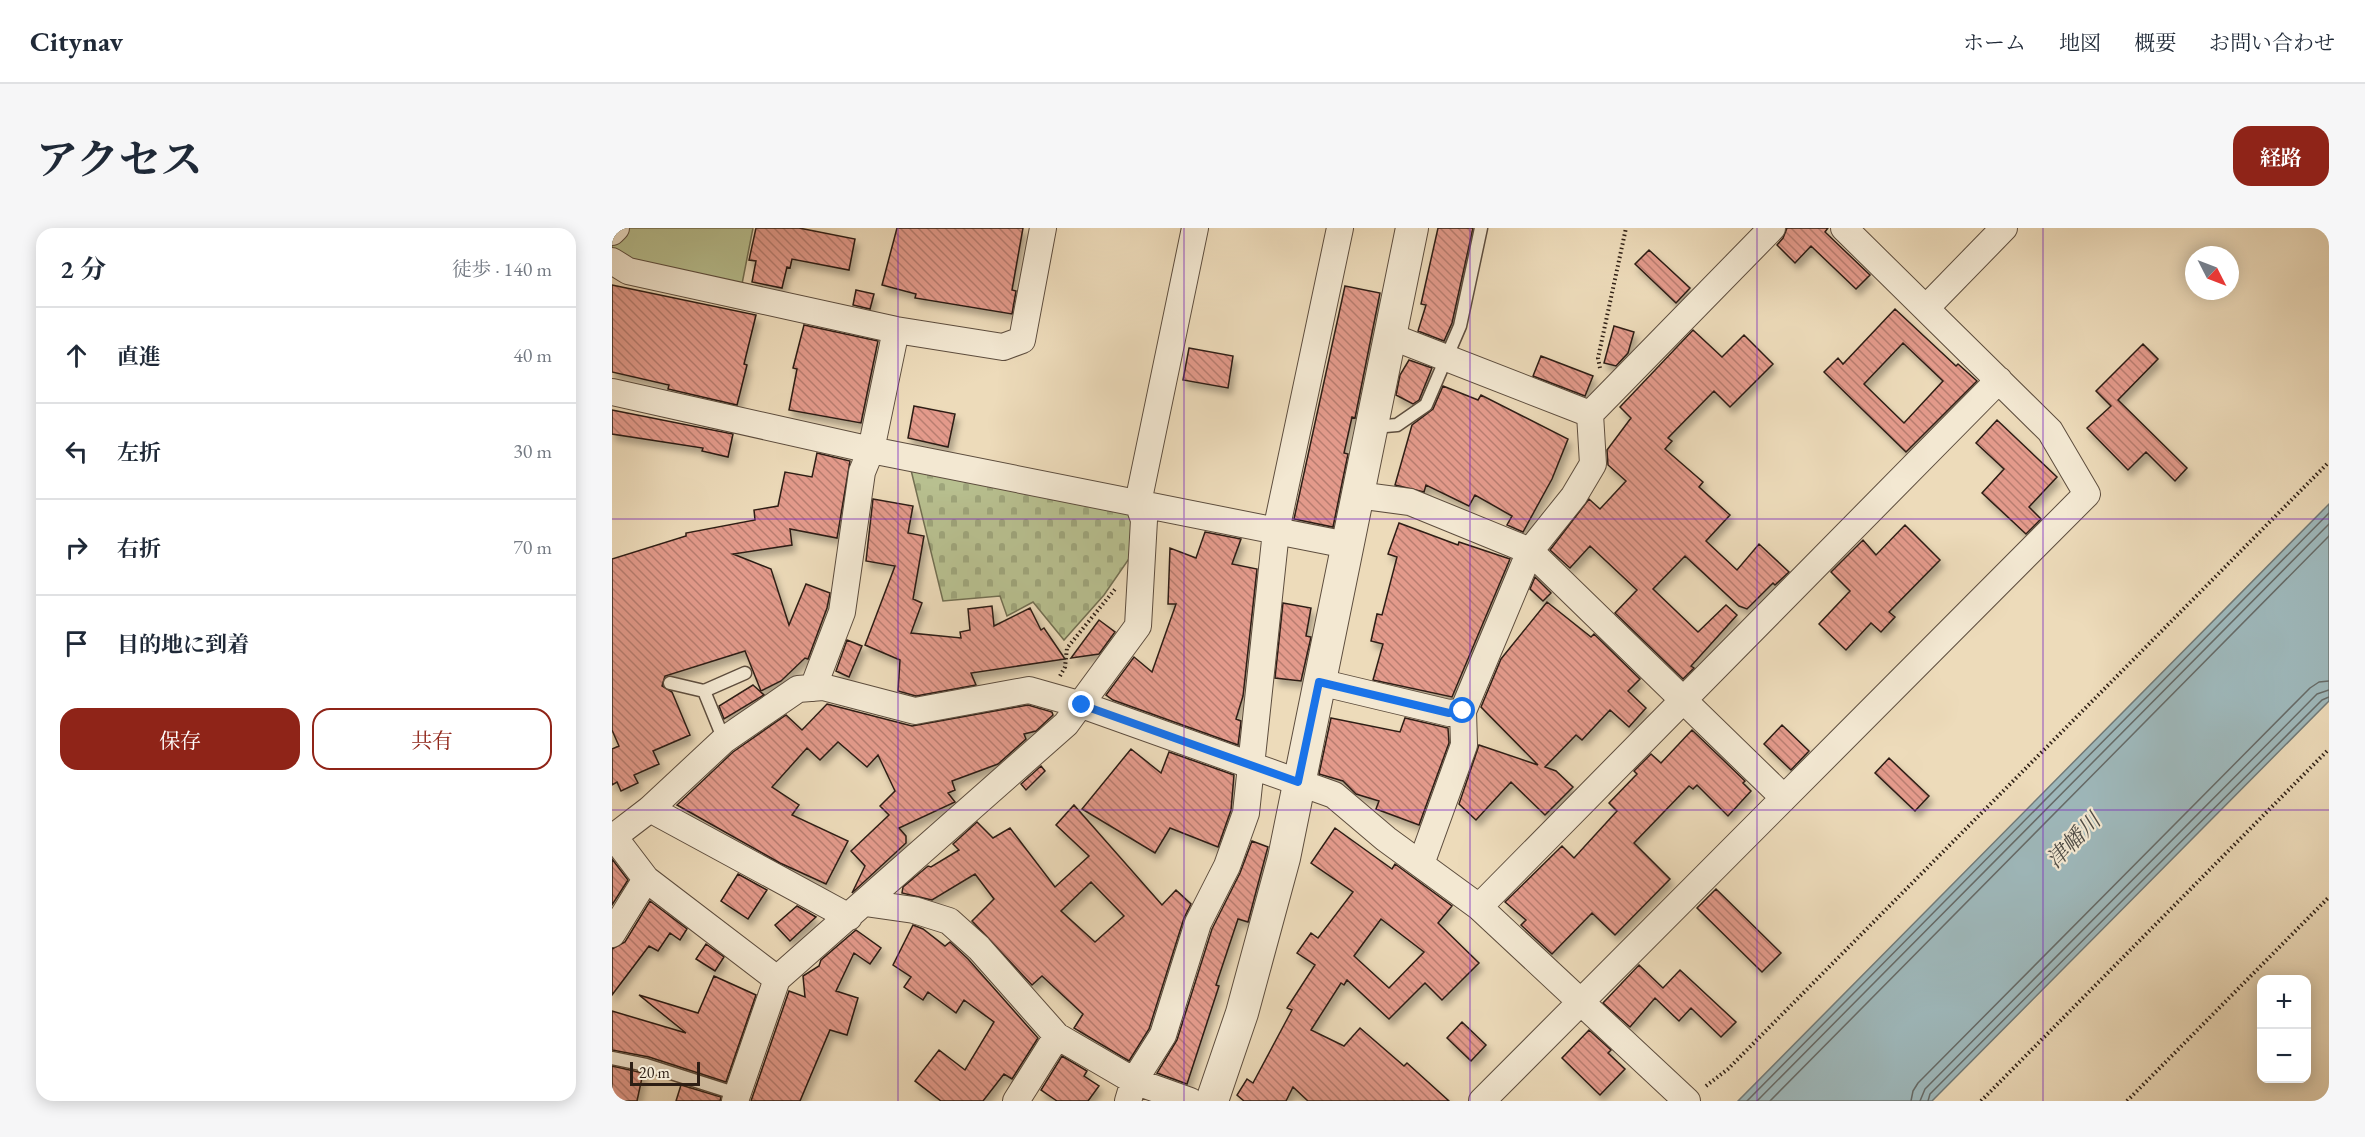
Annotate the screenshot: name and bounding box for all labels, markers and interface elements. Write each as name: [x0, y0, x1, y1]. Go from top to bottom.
text: Citynav: [30, 23, 123, 59]
text: ホーム: [1963, 29, 2026, 56]
text: 地図: [2059, 29, 2101, 56]
text: 概要: [2134, 29, 2176, 56]
text: お問い合わせ: [2209, 29, 2335, 56]
button: 経路: [2233, 126, 2329, 186]
text: アクセス: [36, 132, 203, 187]
north arrow: [2185, 246, 2239, 300]
text: 2 分: [60, 252, 106, 286]
text: 徒歩 · 140 m: [452, 256, 552, 282]
icon: ahead: [60, 339, 93, 372]
text: 直進: [117, 342, 161, 371]
text: 40 m: [513, 342, 552, 368]
icon: left: [60, 435, 93, 468]
text: 左折: [117, 438, 161, 467]
text: 30 m: [513, 438, 552, 464]
icon: right: [60, 531, 93, 564]
text: 右折: [117, 534, 161, 563]
text: 70 m: [513, 534, 552, 560]
icon: arrive: [60, 627, 93, 660]
text: 目的地に到着: [117, 630, 249, 659]
route end: [1068, 691, 1094, 717]
route start: [1449, 697, 1475, 723]
button: 保存: [60, 708, 300, 770]
button: 共有: [312, 708, 552, 770]
water label: 津幡川: [2040, 805, 2108, 874]
map controls: [2257, 975, 2311, 1083]
button: +: [2257, 975, 2311, 1029]
button: −: [2257, 1029, 2311, 1083]
scale bar: [630, 1059, 700, 1086]
text: 20 m: [639, 1062, 670, 1083]

